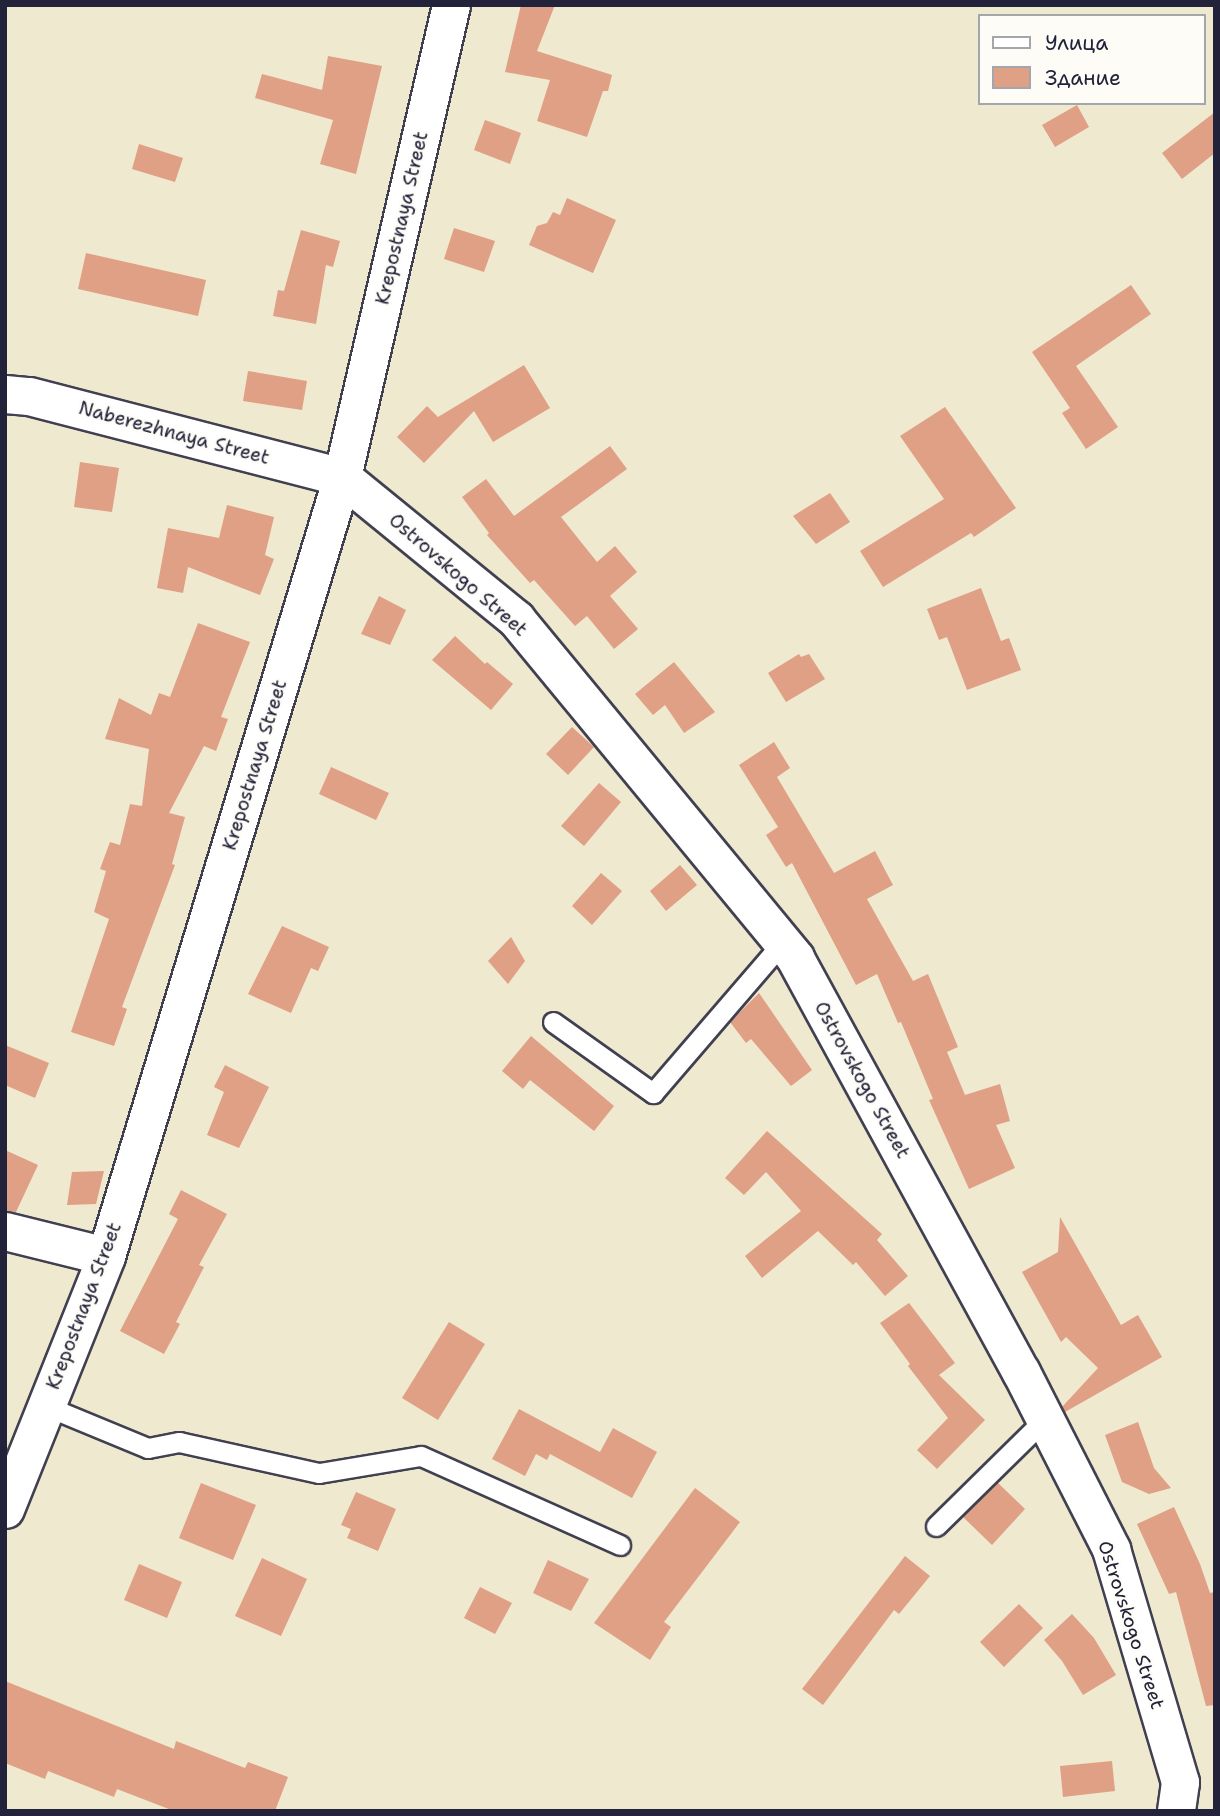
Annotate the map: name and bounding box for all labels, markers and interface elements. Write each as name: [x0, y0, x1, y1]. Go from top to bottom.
legend: [978, 14, 1206, 105]
text: Улица: [1045, 29, 1108, 57]
text: Здание: [1045, 64, 1121, 92]
street label: Krepostnaya Street: [371, 129, 433, 307]
street label: Naberezhnaya Street: [76, 397, 272, 469]
street label: Ostrovskogo Street: [384, 509, 532, 641]
street label: Krepostnaya Street: [218, 677, 292, 853]
street label: Ostrovskogo Street: [809, 998, 915, 1162]
street label: Krepostnaya Street: [42, 1219, 126, 1393]
street label: Ostrovskogo Street: [1093, 1538, 1169, 1712]

